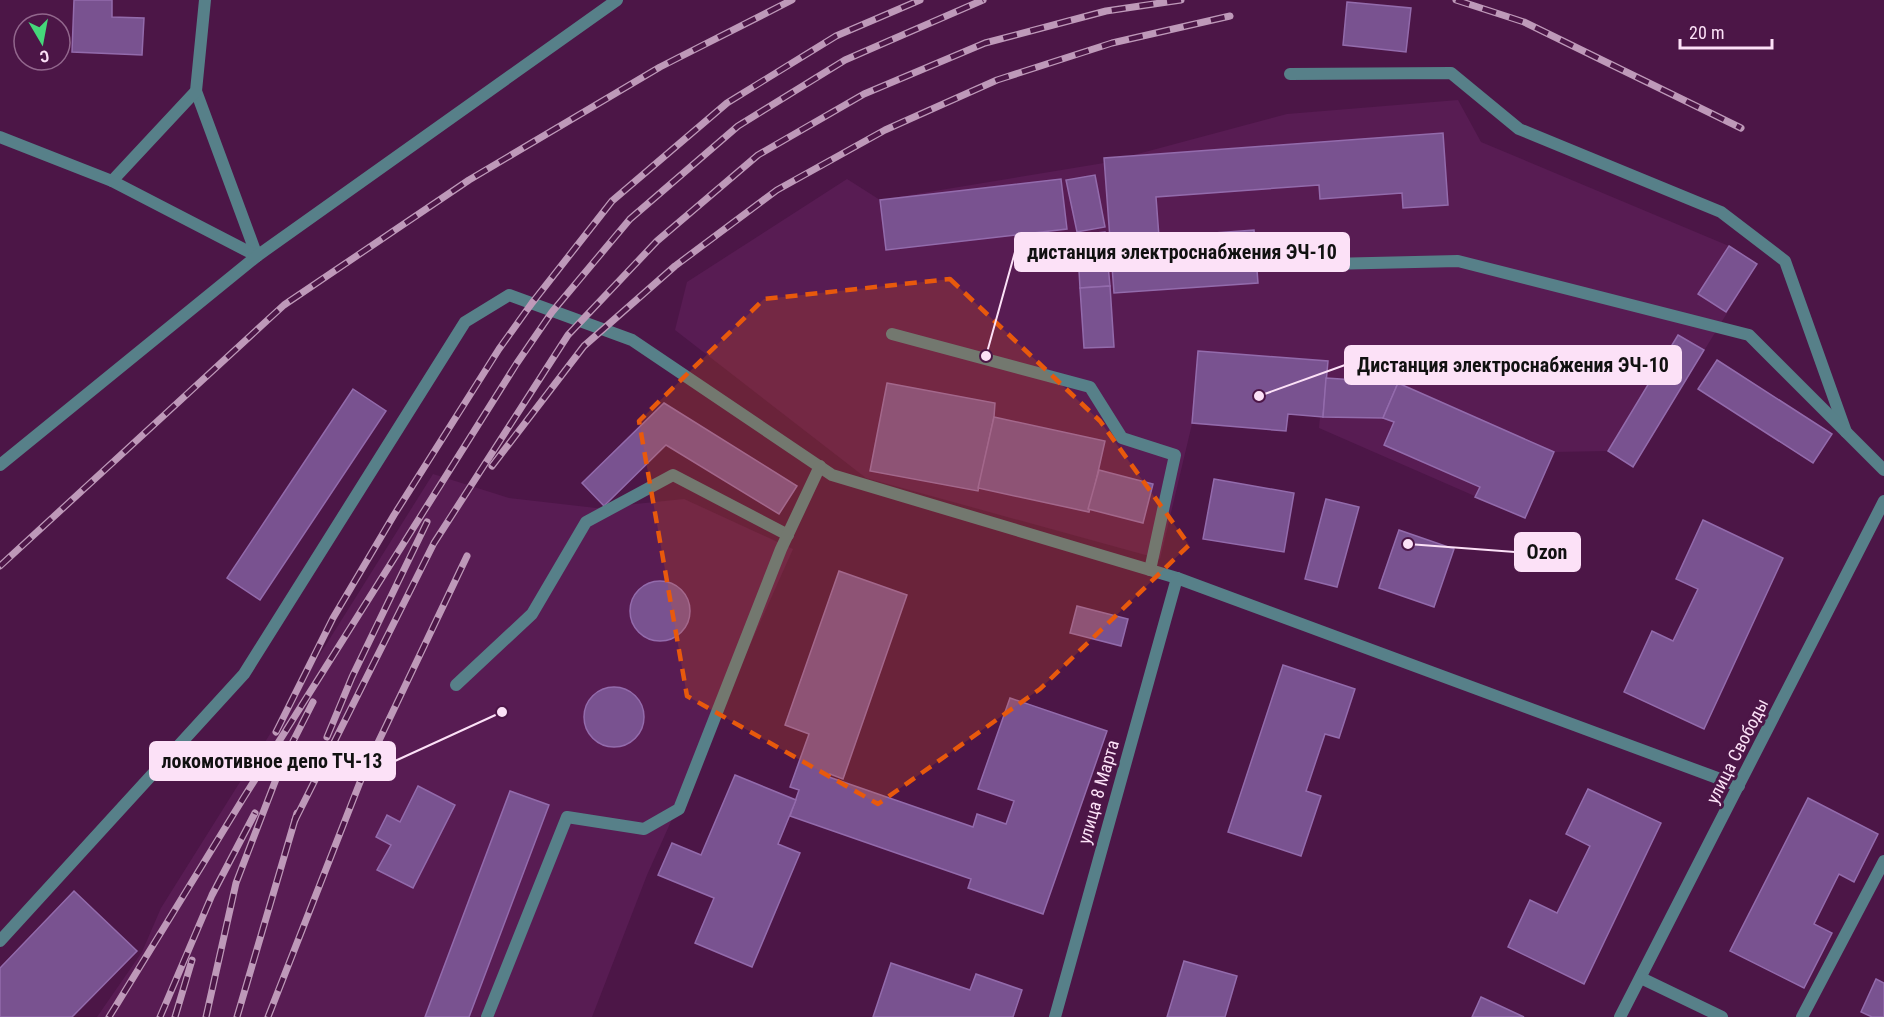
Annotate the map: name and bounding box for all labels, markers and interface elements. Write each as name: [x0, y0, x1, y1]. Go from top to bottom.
north arrow: [12, 12, 72, 72]
scale bar: [1680, 12, 1772, 50]
text: 20 m: [1689, 22, 1724, 43]
text: С: [38, 46, 51, 66]
callout: дистанция электроснабжения ЭЧ-10: [1015, 233, 1349, 271]
text: дистанция электроснабжения ЭЧ-10: [1027, 240, 1337, 264]
callout: Дистанция электроснабжения ЭЧ-10: [1345, 346, 1681, 384]
text: Дистанция электроснабжения ЭЧ-10: [1357, 353, 1669, 377]
callout: Ozon: [1515, 533, 1580, 571]
text: Ozon: [1527, 540, 1567, 564]
street label: улица Свободы: [1702, 695, 1772, 807]
street label: улица 8 Марта: [1073, 738, 1123, 846]
callout: локомотивное депо ТЧ-13: [150, 742, 395, 780]
text: локомотивное депо ТЧ-13: [162, 749, 382, 773]

